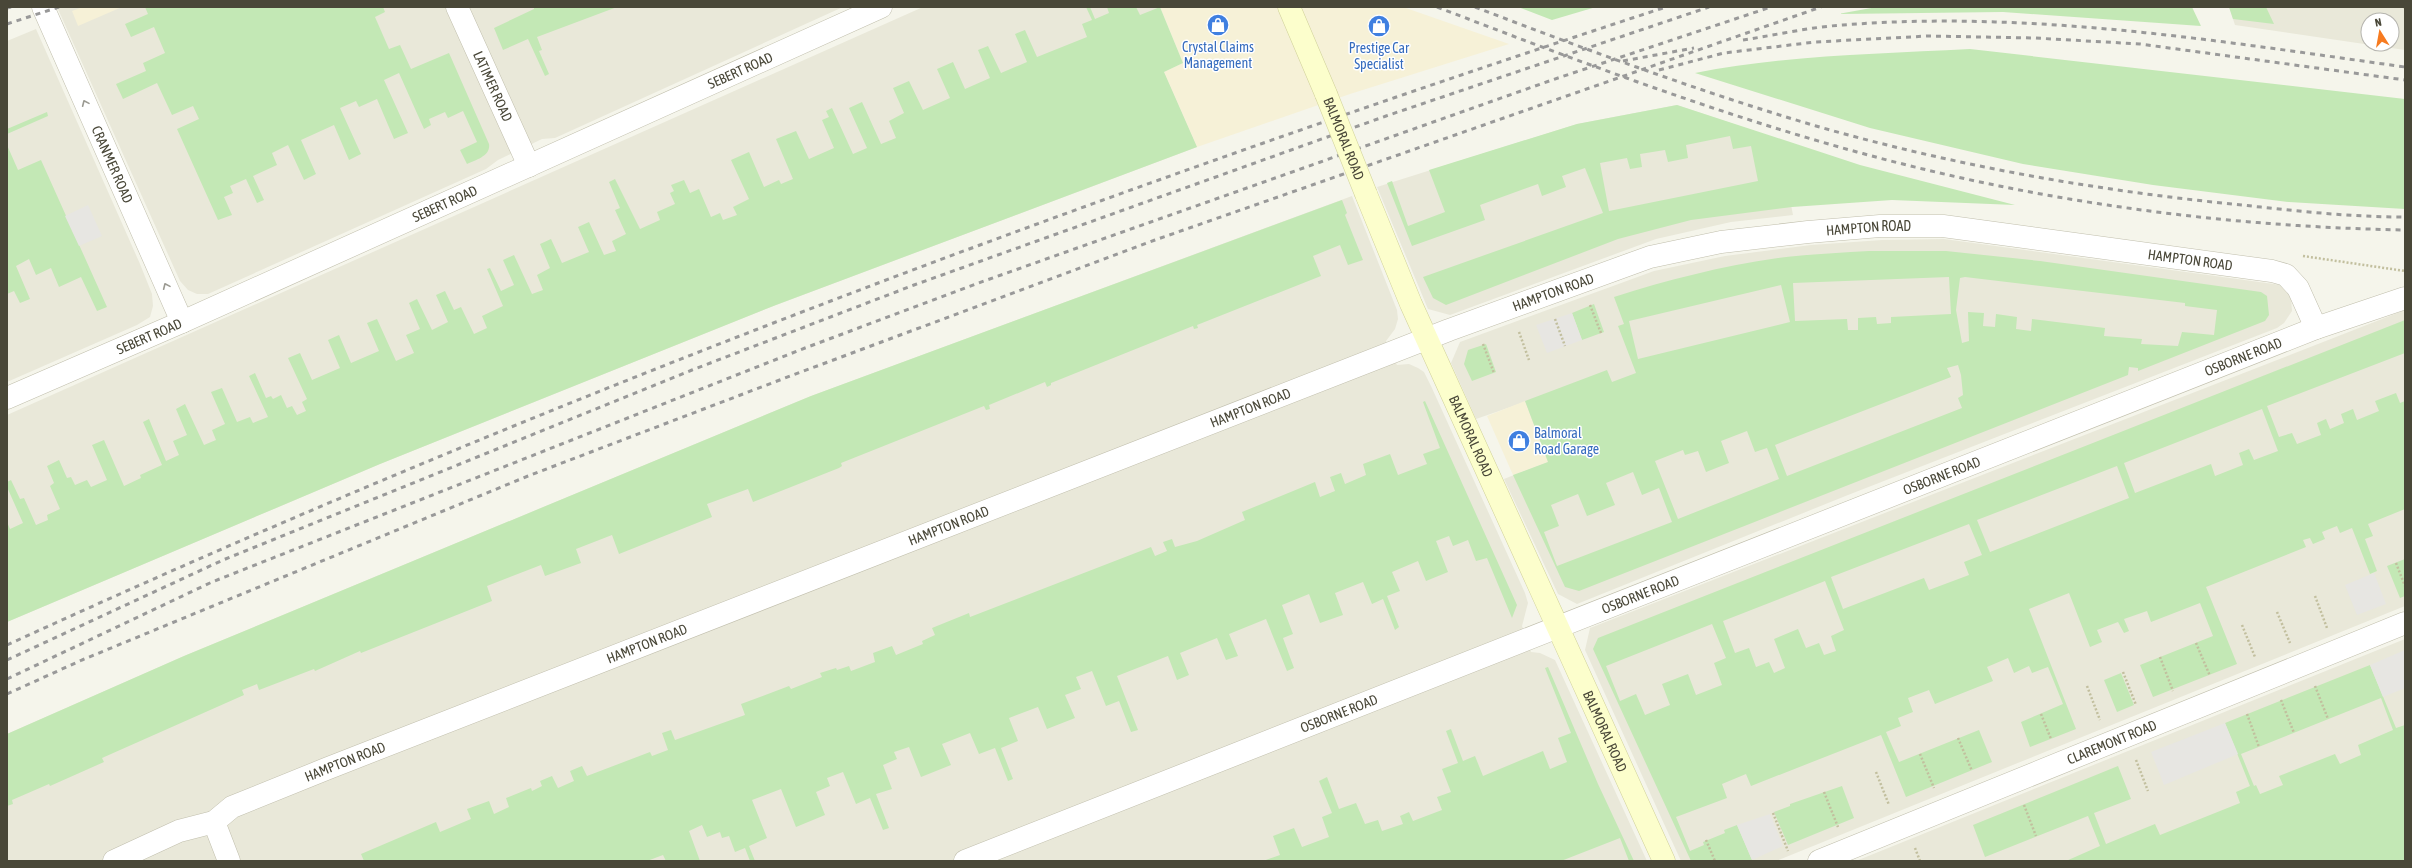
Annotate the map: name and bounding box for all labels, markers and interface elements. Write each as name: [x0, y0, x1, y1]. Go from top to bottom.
shop icon: Crystal Claims Management: [1205, 12, 1231, 38]
north arrow: [2360, 12, 2400, 52]
shop icon: Prestige Car Specialist: [1366, 13, 1392, 39]
text: N: [2374, 16, 2382, 29]
place label: Crystal Claims Management: [1182, 39, 1254, 71]
place label: Prestige Car Specialist: [1349, 40, 1410, 72]
street label: LATIMER ROAD: [470, 49, 516, 124]
street label: SEBERT ROAD: [705, 49, 775, 92]
street label: BALMORAL ROAD: [1320, 95, 1368, 182]
one-way arrow: [82, 100, 90, 108]
street label: CRANMER ROAD: [88, 123, 136, 205]
street label: SEBERT ROAD: [410, 182, 480, 225]
street label: HAMPTON ROAD: [1825, 218, 1911, 238]
street label: HAMPTON ROAD: [2147, 246, 2234, 274]
street label: HAMPTON ROAD: [1510, 270, 1596, 314]
one-way arrow: [163, 283, 171, 291]
street label: SEBERT ROAD: [114, 315, 184, 357]
street label: OSBORNE ROAD: [2202, 334, 2284, 379]
street label: HAMPTON ROAD: [1208, 385, 1293, 431]
street label: BALMORAL ROAD: [1446, 393, 1496, 479]
place label: Balmoral Road Garage: [1534, 425, 1599, 457]
shop icon: Balmoral Road Garage: [1506, 428, 1532, 454]
street label: OSBORNE ROAD: [1901, 453, 1983, 498]
street label: HAMPTON ROAD: [906, 503, 991, 549]
street label: OSBORNE ROAD: [1599, 572, 1681, 617]
street label: HAMPTON ROAD: [604, 621, 690, 667]
street label: BALMORAL ROAD: [1580, 688, 1630, 774]
street label: OSBORNE ROAD: [1298, 691, 1380, 736]
street label: CLAREMONT ROAD: [2065, 717, 2159, 767]
street label: HAMPTON ROAD: [302, 739, 388, 785]

